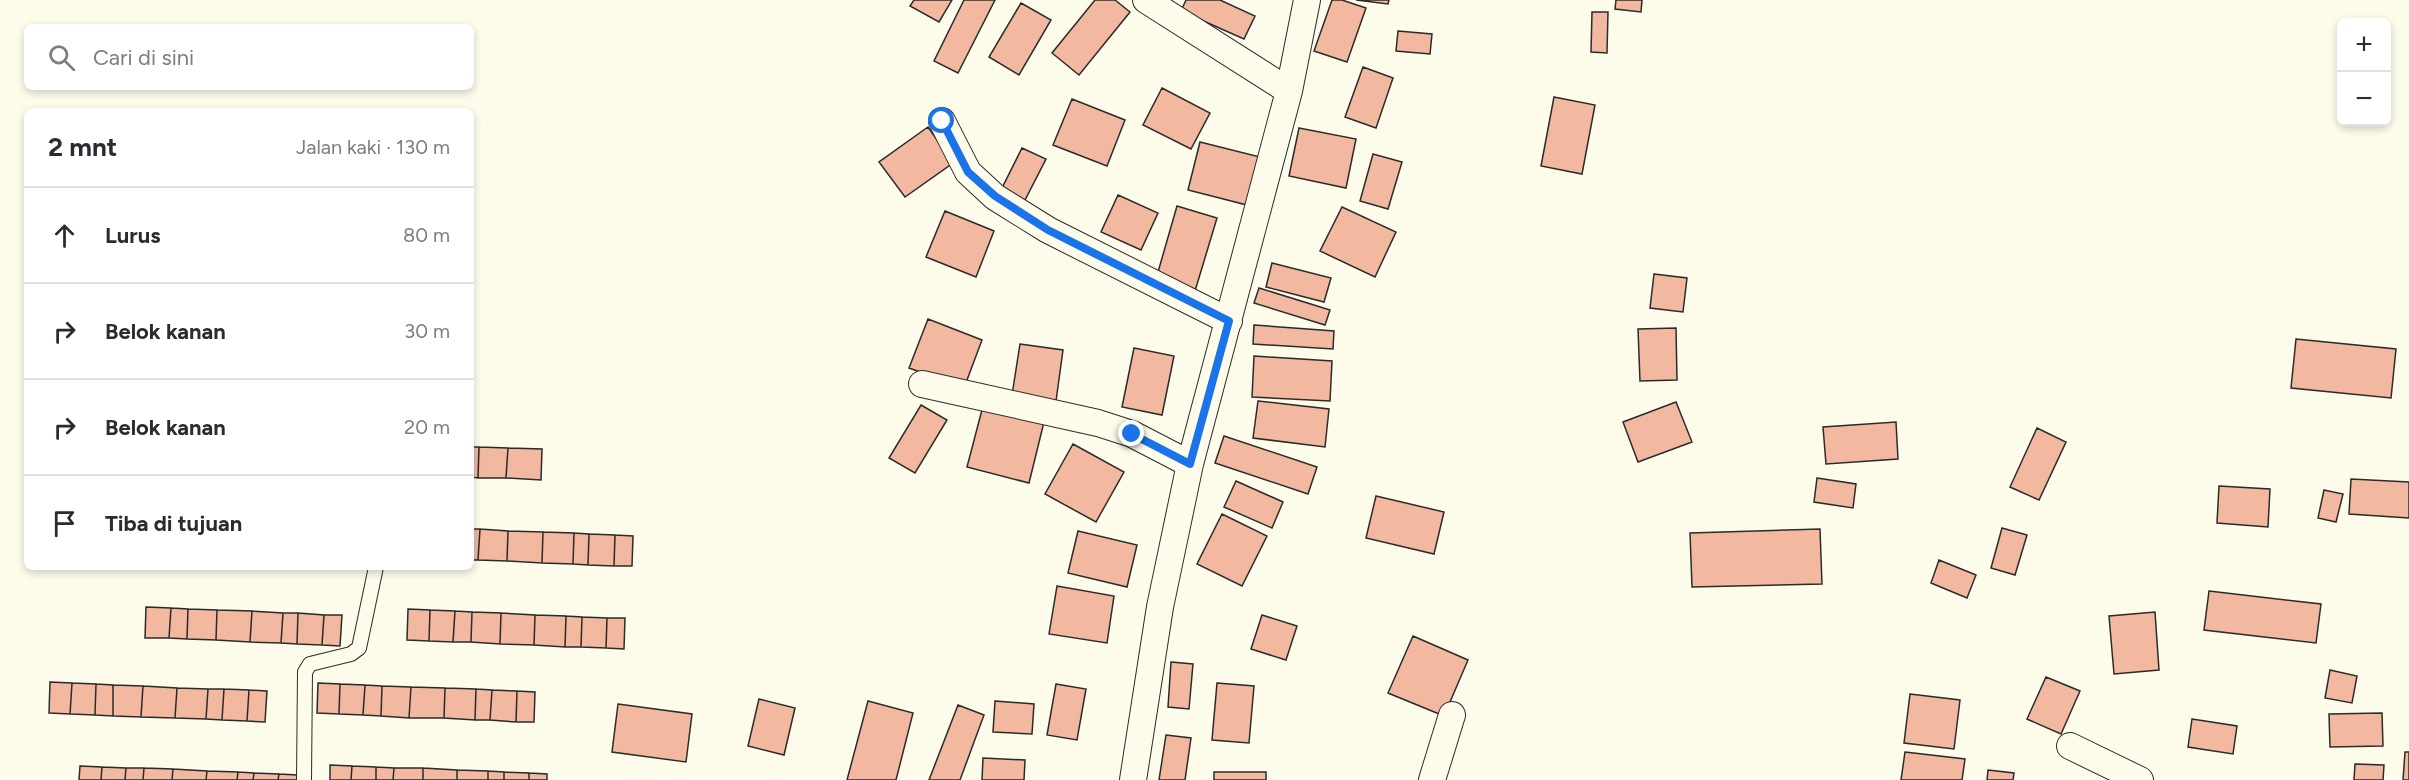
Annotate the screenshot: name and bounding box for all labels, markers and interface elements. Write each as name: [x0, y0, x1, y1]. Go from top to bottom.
map controls: [2337, 18, 2391, 126]
button: +: [2337, 18, 2391, 72]
search box: [24, 24, 474, 90]
icon: search: [45, 41, 78, 74]
text: Cari di sini: [93, 44, 194, 71]
button: −: [2337, 72, 2391, 126]
route start: [928, 107, 954, 133]
text: 2 mnt: [48, 131, 117, 163]
text: Jalan kaki · 130 m: [296, 135, 450, 159]
icon: ahead: [48, 219, 81, 252]
text: Lurus: [105, 222, 160, 249]
text: 80 m: [403, 223, 450, 247]
icon: right: [48, 315, 81, 348]
text: Belok kanan: [105, 318, 226, 345]
text: 30 m: [404, 319, 450, 343]
icon: right: [48, 411, 81, 444]
text: Belok kanan: [105, 414, 226, 441]
text: 20 m: [404, 415, 450, 439]
route end: [1118, 420, 1144, 446]
icon: arrive: [48, 507, 81, 540]
text: Tiba di tujuan: [105, 510, 242, 537]

